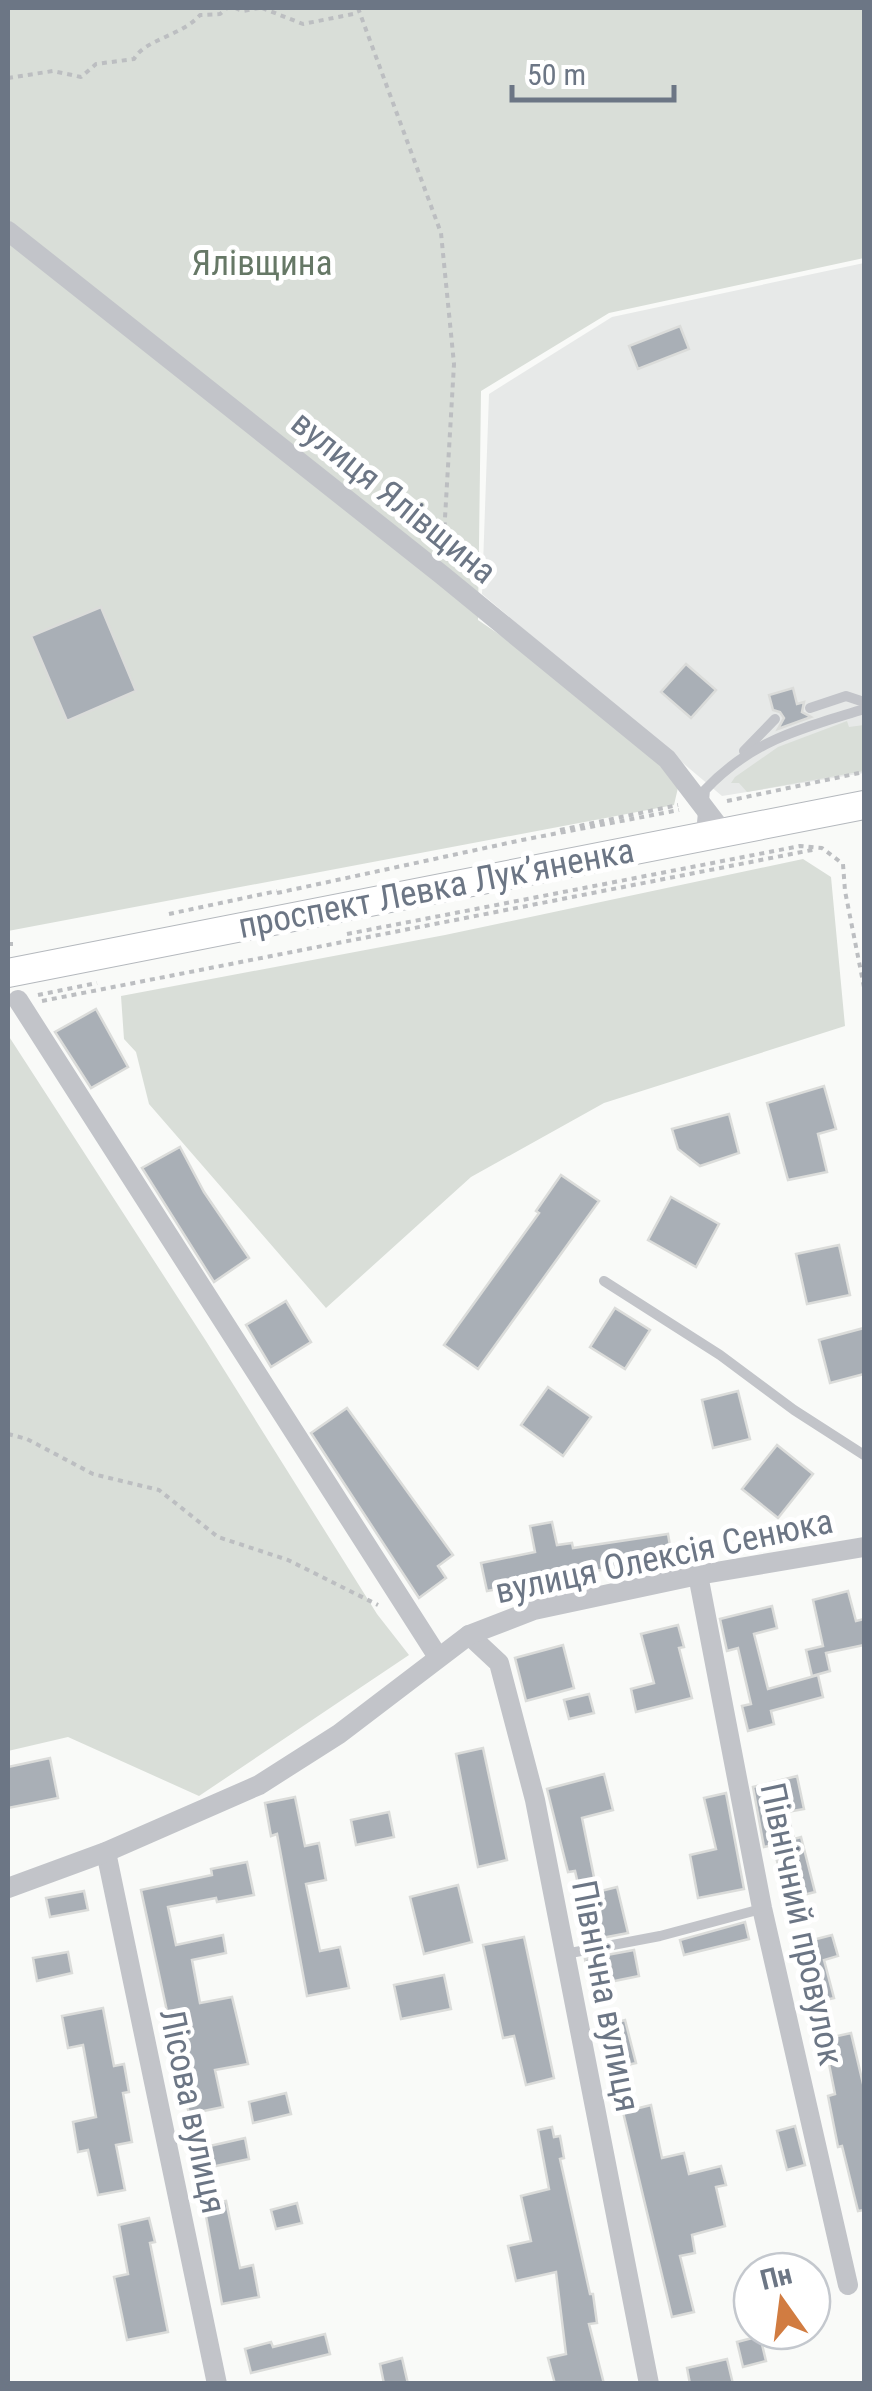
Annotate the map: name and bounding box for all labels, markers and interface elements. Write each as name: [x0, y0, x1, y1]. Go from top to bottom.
scale bar: [512, 40, 674, 102]
text: 50 m: [527, 57, 586, 92]
park label: Ялівщина: [192, 243, 332, 284]
street label: вулиця Ялівщина: [283, 402, 504, 592]
street label: проспект Левка Лукʼяненка: [235, 830, 637, 947]
street label: вулиця Олексія Сенюка: [492, 1501, 837, 1612]
street label: Північний провулок: [752, 1779, 852, 2069]
street label: Північна вулиця: [563, 1877, 648, 2115]
street label: Лісова вулиця: [151, 2005, 234, 2217]
north arrow: [732, 2251, 832, 2351]
text: Пн: [757, 2257, 795, 2297]

